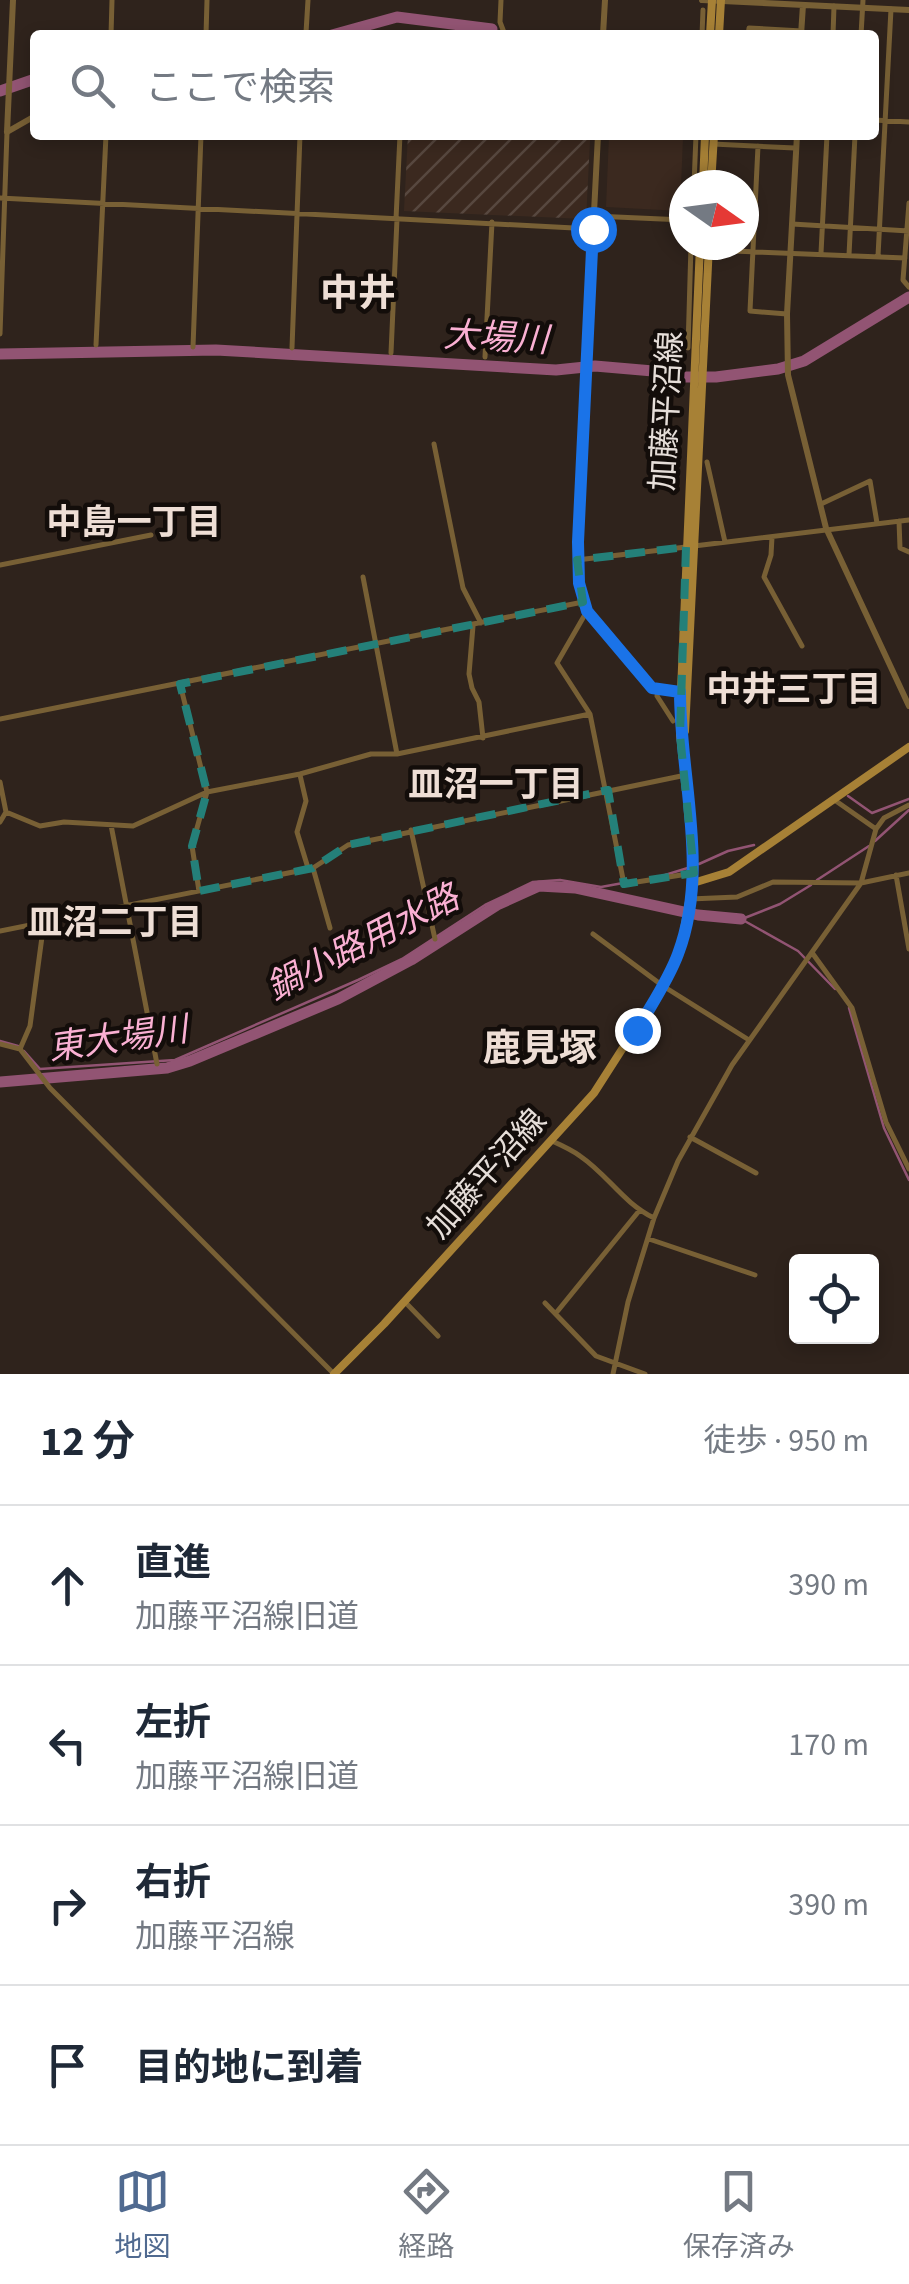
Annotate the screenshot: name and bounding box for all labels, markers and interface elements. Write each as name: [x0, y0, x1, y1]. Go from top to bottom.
search box: [30, 30, 879, 140]
icon: search: [65, 58, 120, 113]
text: ここで検索: [145, 61, 335, 115]
north arrow: [669, 170, 759, 260]
route start: [571, 207, 617, 253]
district label: 中井: [320, 267, 396, 321]
water label: 大場川: [442, 310, 554, 366]
street label: 加藤平沼線: [640, 330, 694, 492]
district label: 中島一丁目: [46, 498, 222, 548]
district label: 中井三丁目: [706, 665, 882, 715]
district label: 皿沼一丁目: [408, 760, 584, 810]
water label: 鍋小路用水路: [258, 872, 471, 1013]
district label: 皿沼二丁目: [27, 898, 203, 948]
water label: 東大場川: [45, 1004, 195, 1073]
route end: [615, 1008, 661, 1054]
district label: 鹿見塚: [483, 1022, 597, 1076]
street label: 加藤平沼線: [416, 1099, 558, 1249]
map controls: [789, 1254, 879, 1344]
button: locate: [789, 1254, 879, 1344]
text: 12 分: [40, 1412, 135, 1472]
text: 徒歩 · 950 m: [704, 1418, 869, 1464]
text: 直進: [135, 1536, 211, 1590]
icon: ahead: [40, 1558, 95, 1613]
text: 390 m: [788, 1562, 869, 1608]
text: 加藤平沼線旧道: [135, 1594, 359, 1640]
text: 左折: [135, 1696, 211, 1750]
icon: left: [40, 1718, 95, 1773]
text: 170 m: [788, 1722, 869, 1768]
text: 加藤平沼線旧道: [135, 1754, 359, 1800]
text: 右折: [135, 1856, 211, 1910]
icon: right: [40, 1878, 95, 1933]
text: 390 m: [788, 1882, 869, 1928]
text: 加藤平沼線: [135, 1914, 295, 1960]
icon: arrive: [40, 2038, 95, 2093]
text: 目的地に到着: [135, 2041, 363, 2095]
tab: 地図: [114, 2164, 170, 2267]
tab: 経路: [398, 2164, 455, 2267]
tab: 保存済み: [683, 2164, 795, 2267]

